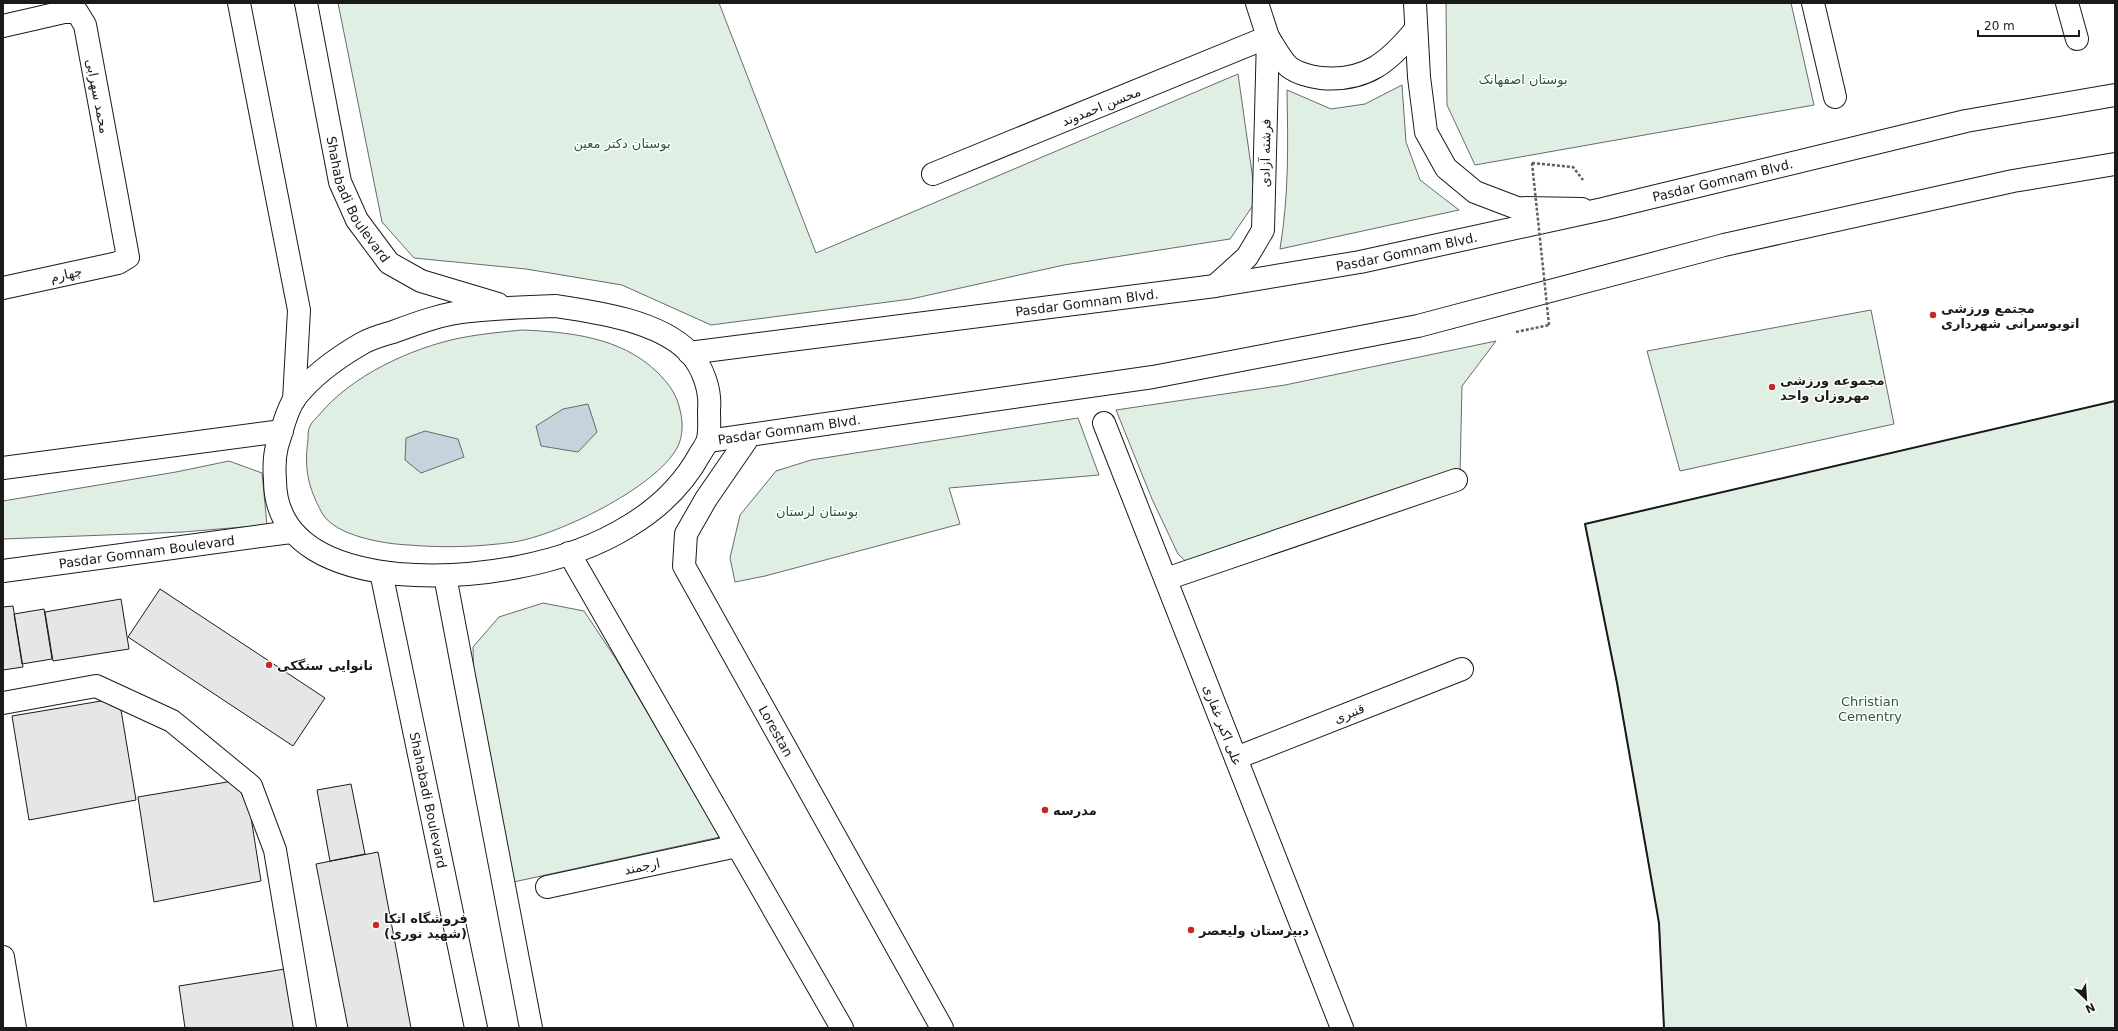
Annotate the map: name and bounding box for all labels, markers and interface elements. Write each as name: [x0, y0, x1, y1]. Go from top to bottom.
scale bar: [1978, 12, 2079, 38]
text: 20 m: [1984, 19, 2015, 33]
street label: محمد سهرابی: [82, 57, 112, 135]
park label: بوستان اصفهانک: [1478, 72, 1568, 88]
street label: محسن احمدوند: [1060, 84, 1143, 130]
street label: فرشته آزادی: [1256, 118, 1275, 188]
street label: Shahabadi Boulevard: [323, 135, 393, 265]
park label: بوستان دکتر معین: [573, 136, 671, 152]
street label: Pasdar Gomnam Blvd.: [1651, 156, 1795, 205]
street label: Pasdar Gomnam Blvd.: [1335, 230, 1479, 274]
street label: چهارم: [49, 264, 84, 286]
street label: Pasdar Gomnam Blvd.: [1014, 286, 1159, 319]
place label: مجتمع ورزشی اتوبوسرانی شهرداری: [1941, 301, 2079, 331]
marker: مجتمع ورزشی اتوبوسرانی شهرداری: [1928, 310, 1938, 320]
place label: مجموعه ورزشی مهروزان واحد: [1780, 373, 1885, 403]
marker: مجموعه ورزشی مهروزان واحد: [1767, 382, 1777, 392]
street label: Pasdar Gomnam Blvd.: [717, 412, 862, 448]
park label: بوستان لرستان: [776, 504, 858, 520]
street label: Pasdar Gomnam Boulevard: [58, 533, 236, 571]
place label: نانوایی سنگکی: [277, 658, 373, 673]
marker: نانوایی سنگکی: [264, 660, 274, 670]
street label: علی اکبر غفاری: [1199, 682, 1245, 768]
park label: Christian Cementry: [1838, 694, 1902, 724]
street label: قنبری: [1332, 701, 1367, 727]
street label: Lorestan: [755, 703, 796, 759]
street label: Shahabadi Boulevard: [407, 731, 450, 870]
place label: مدرسه: [1053, 803, 1097, 818]
marker: مدرسه: [1040, 805, 1050, 815]
street label: ارجمند: [623, 855, 662, 879]
place label: فروشگاه اتکا (شهید نوری): [384, 911, 468, 941]
marker: فروشگاه اتکا (شهید نوری): [371, 920, 381, 930]
place label: دبیرستان ولیعصر: [1198, 923, 1309, 938]
marker: دبیرستان ولیعصر: [1186, 925, 1196, 935]
north arrow: [2066, 979, 2106, 1019]
text: N: [2083, 1000, 2097, 1015]

